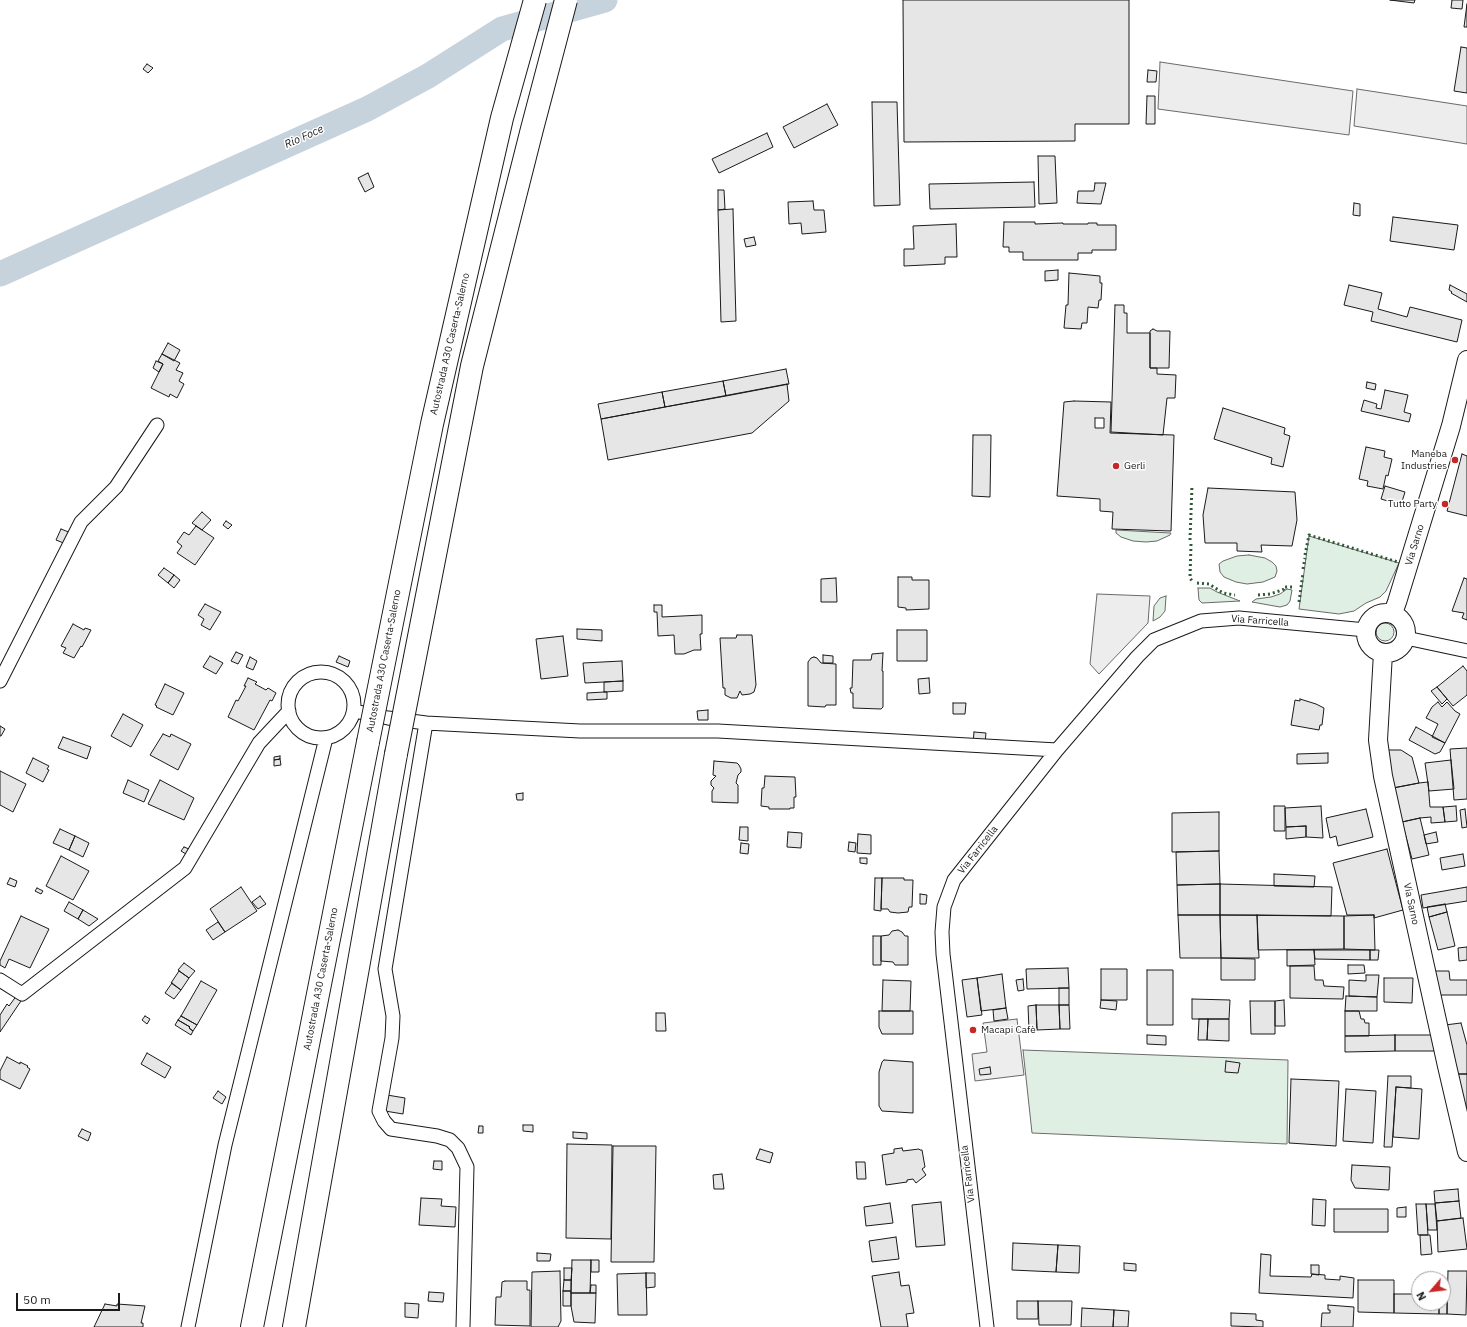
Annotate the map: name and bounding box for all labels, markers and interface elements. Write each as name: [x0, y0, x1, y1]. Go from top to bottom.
water label: Rio Foce: [283, 123, 325, 151]
street label: Autostrada A30 Caserta-Salerno: [428, 272, 472, 416]
place label: Maneba Industries: [1401, 448, 1447, 472]
marker: Maneba Industries: [1450, 455, 1460, 465]
place label: Gerli: [1124, 460, 1145, 472]
marker: Gerli: [1111, 461, 1121, 471]
place label: Tutto Party: [1388, 498, 1437, 510]
marker: Tutto Party: [1440, 499, 1450, 509]
street label: Via Sarno: [1403, 523, 1427, 567]
street label: Autostrada A30 Caserta-Salerno: [364, 589, 404, 733]
street label: Via Farricella: [1231, 613, 1289, 629]
street label: Via Farricella: [955, 824, 1001, 876]
street label: Via Sarno: [1401, 882, 1421, 926]
street label: Autostrada A30 Caserta-Salerno: [301, 907, 341, 1051]
place label: Macapi Cafè: [981, 1024, 1036, 1036]
marker: Macapi Cafè: [968, 1025, 978, 1035]
street label: Via Farricella: [959, 1145, 977, 1203]
north arrow: [1411, 1271, 1451, 1311]
scale bar: [18, 1285, 122, 1311]
text: N: [1413, 1289, 1429, 1303]
text: 50 m: [23, 1292, 51, 1307]

